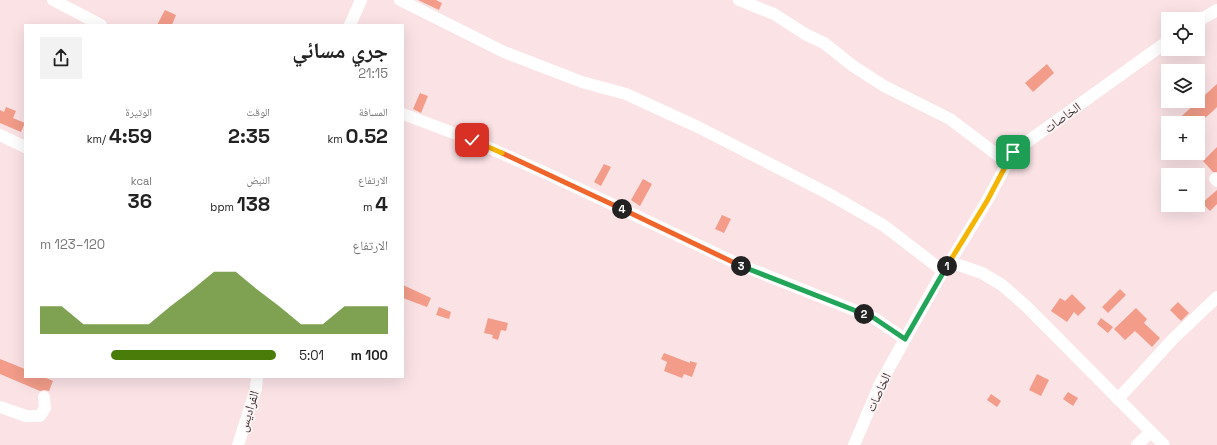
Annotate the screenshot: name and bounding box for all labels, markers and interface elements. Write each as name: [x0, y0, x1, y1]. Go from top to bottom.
map controls: [1161, 12, 1205, 212]
button: locate: [1161, 12, 1205, 56]
text: جري مسائي: [292, 36, 388, 64]
button: share: [40, 37, 82, 79]
button: layers: [1161, 64, 1205, 108]
text: 21:15: [358, 65, 388, 82]
street label: الخاصات: [1041, 98, 1084, 136]
text: الوتيرة: [125, 105, 152, 119]
text: الوقت: [246, 105, 270, 119]
text: المسافة: [359, 105, 388, 119]
button: +: [1161, 116, 1205, 160]
text: 4:59: [109, 123, 152, 149]
text: 2:35: [228, 123, 270, 149]
text: 0.52: [346, 123, 388, 149]
pin: [455, 123, 489, 157]
icon: check: [461, 129, 483, 151]
text: /km: [87, 132, 109, 146]
text: km: [327, 132, 346, 146]
pin: [996, 135, 1030, 169]
icon: arrive: [1002, 141, 1024, 163]
button: −: [1161, 168, 1205, 212]
text: النبض: [247, 173, 270, 187]
text: الارتفاع: [358, 173, 388, 187]
text: kcal: [131, 174, 152, 188]
text: 36: [127, 188, 152, 214]
text: 138: [237, 191, 270, 217]
text: 4: [375, 191, 388, 217]
pin: 4: [612, 199, 632, 219]
text: bpm: [210, 200, 237, 214]
text: m: [363, 200, 375, 214]
text: 4: [619, 202, 626, 216]
text: 120–123 m: [40, 236, 105, 253]
text: الارتفاع: [353, 237, 388, 254]
pin: 3: [731, 256, 751, 276]
pin: 1: [937, 256, 957, 276]
text: 3: [738, 259, 744, 273]
text: 1: [945, 259, 949, 273]
pin: 2: [854, 304, 874, 324]
text: 2: [861, 307, 867, 321]
text: 5:01: [299, 347, 324, 364]
text: 100 m: [351, 347, 388, 364]
street label: الخاصات: [862, 370, 895, 415]
street label: الفراديس: [234, 388, 263, 434]

